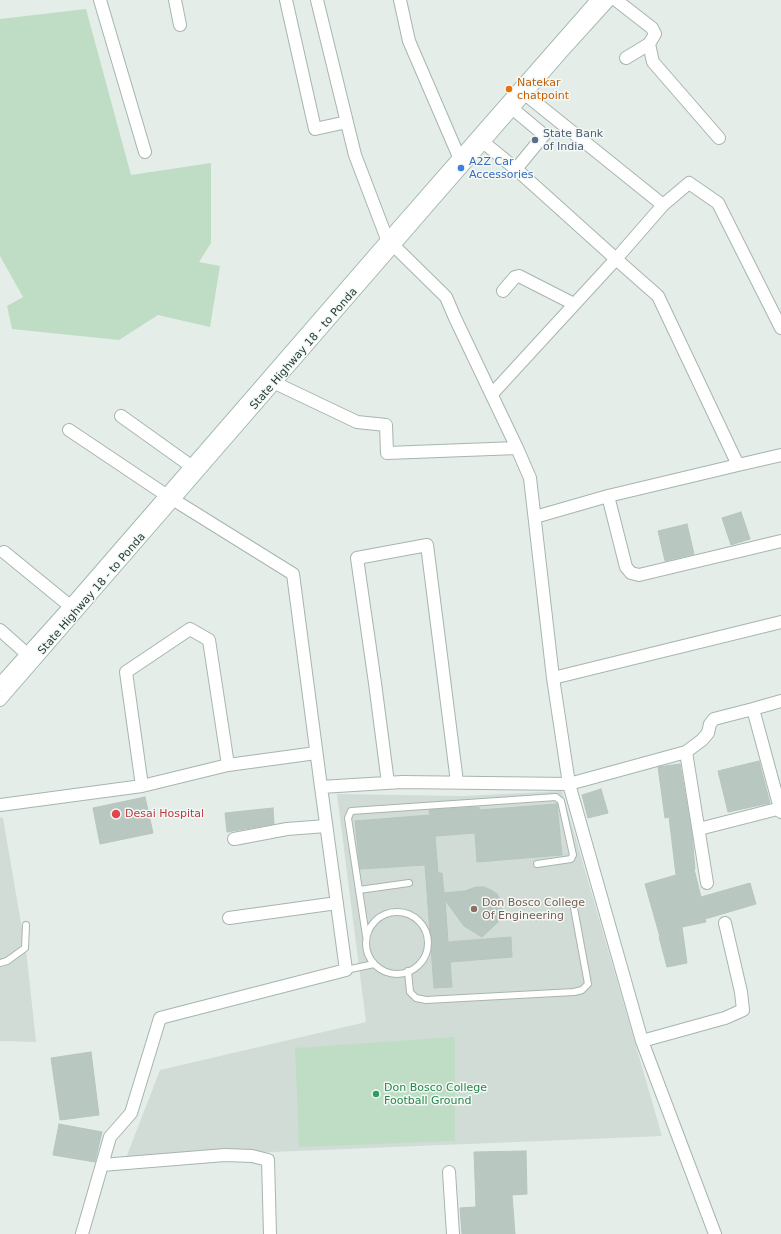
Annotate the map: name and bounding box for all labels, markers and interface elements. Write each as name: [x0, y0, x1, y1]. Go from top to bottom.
place label: Natekar chatpoint: [517, 76, 569, 102]
marker: Natekar chatpoint: [504, 84, 514, 94]
place label: State Bank of India: [543, 127, 603, 153]
marker: State Bank of India: [530, 135, 540, 145]
place label: A2Z Car Accessories: [469, 155, 533, 181]
marker: A2Z Car Accessories: [456, 163, 466, 173]
street label: State Highway 18 - to Ponda: [248, 285, 360, 413]
street label: State Highway 18 - to Ponda: [36, 530, 148, 658]
place label: Desai Hospital: [125, 807, 204, 821]
marker: Desai Hospital: [110, 808, 122, 820]
place label: Don Bosco College Of Engineering: [482, 896, 585, 922]
marker: Don Bosco College Of Engineering: [469, 904, 479, 914]
place label: Don Bosco College Football Ground: [384, 1081, 487, 1107]
marker: Don Bosco College Football Ground: [371, 1089, 381, 1099]

